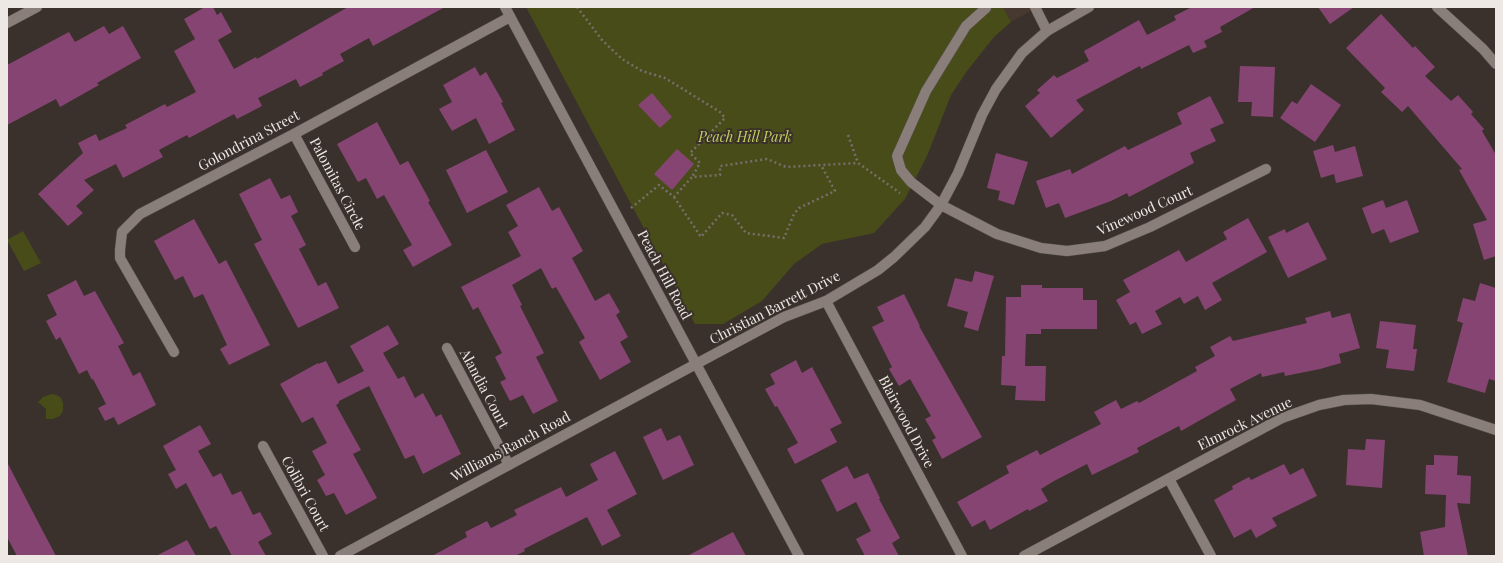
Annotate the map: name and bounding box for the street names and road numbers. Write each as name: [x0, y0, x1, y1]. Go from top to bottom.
street label: Golondrina Street: [196, 107, 302, 175]
street label: Palomitas Circle: [306, 135, 368, 233]
street label: Vinewood Court: [1095, 183, 1195, 239]
street label: Peach Hill Road: [633, 228, 695, 322]
street label: Christian Barrett Drive: [707, 268, 843, 348]
street label: Alandia Court: [456, 346, 512, 432]
street label: Blairwood Drive: [875, 373, 937, 471]
street label: Elmrock Avenue: [1195, 394, 1295, 454]
street label: Williams Ranch Road: [449, 408, 573, 486]
street label: Colibri Court: [277, 453, 333, 535]

